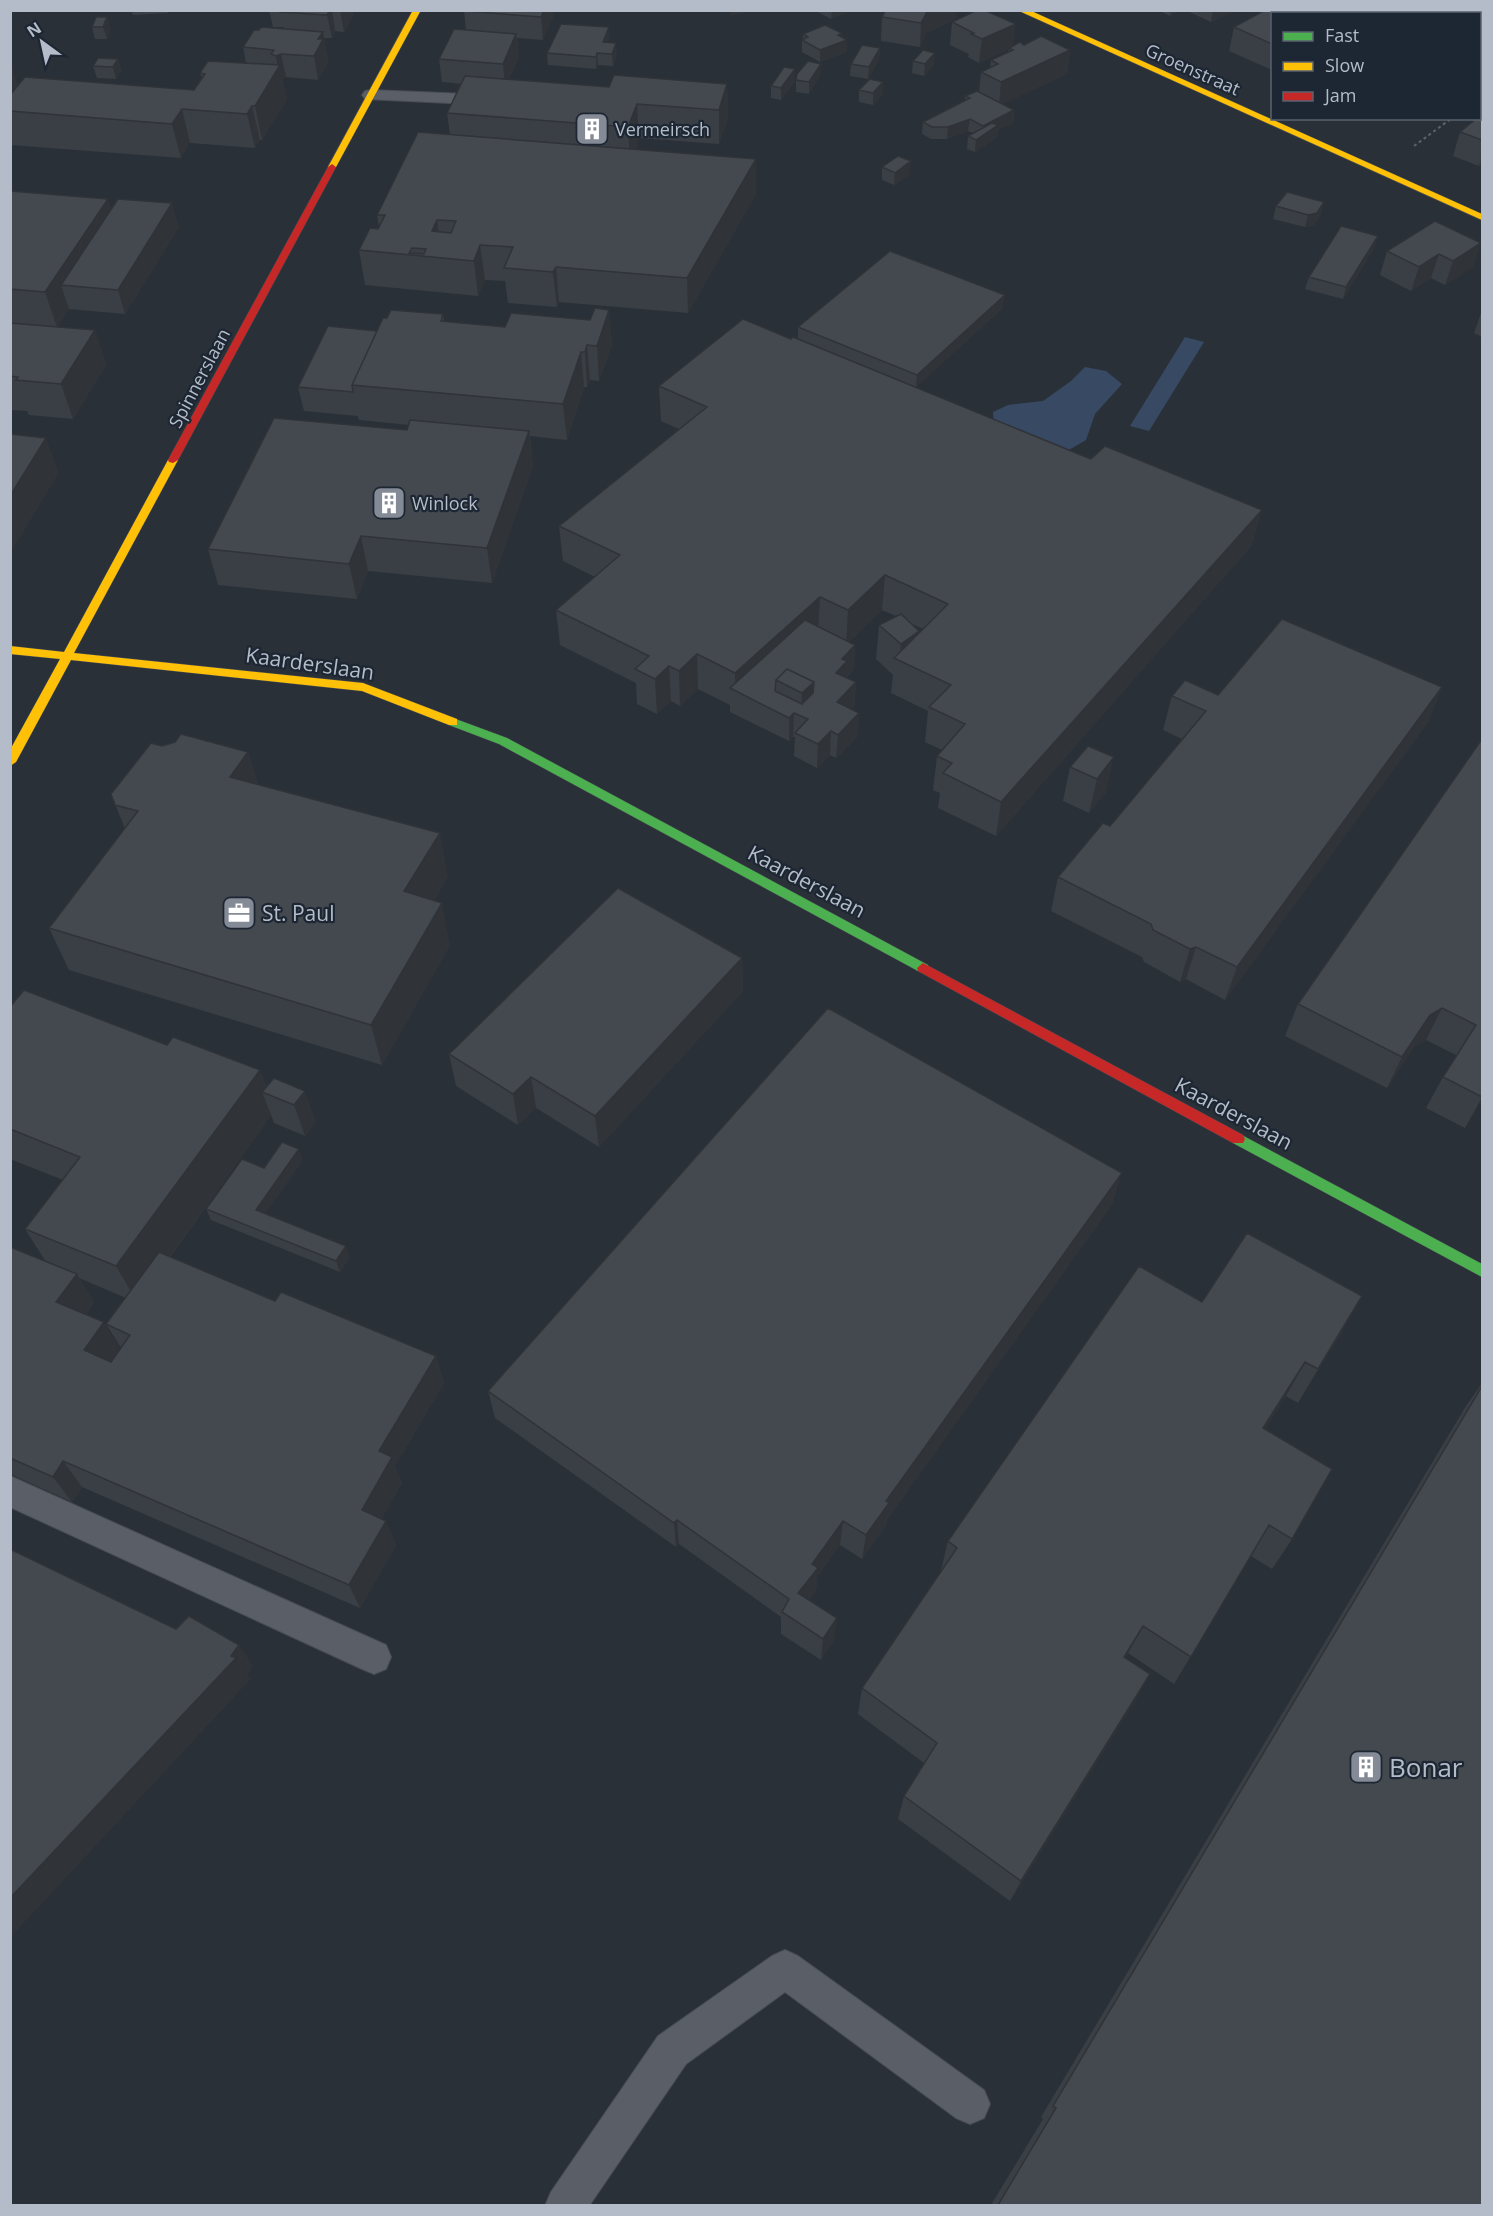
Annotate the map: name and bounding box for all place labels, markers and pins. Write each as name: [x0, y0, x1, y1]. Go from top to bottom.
building icon: Vermeirsch: [574, 111, 610, 147]
place label: Vermeirsch: [615, 117, 710, 141]
building icon: Winlock: [371, 485, 407, 521]
place label: Winlock: [412, 491, 478, 515]
office icon: St. Paul: [221, 895, 257, 931]
place label: St. Paul: [262, 899, 334, 927]
building icon: Bonar: [1348, 1749, 1384, 1785]
place label: Bonar: [1389, 1749, 1463, 1785]

